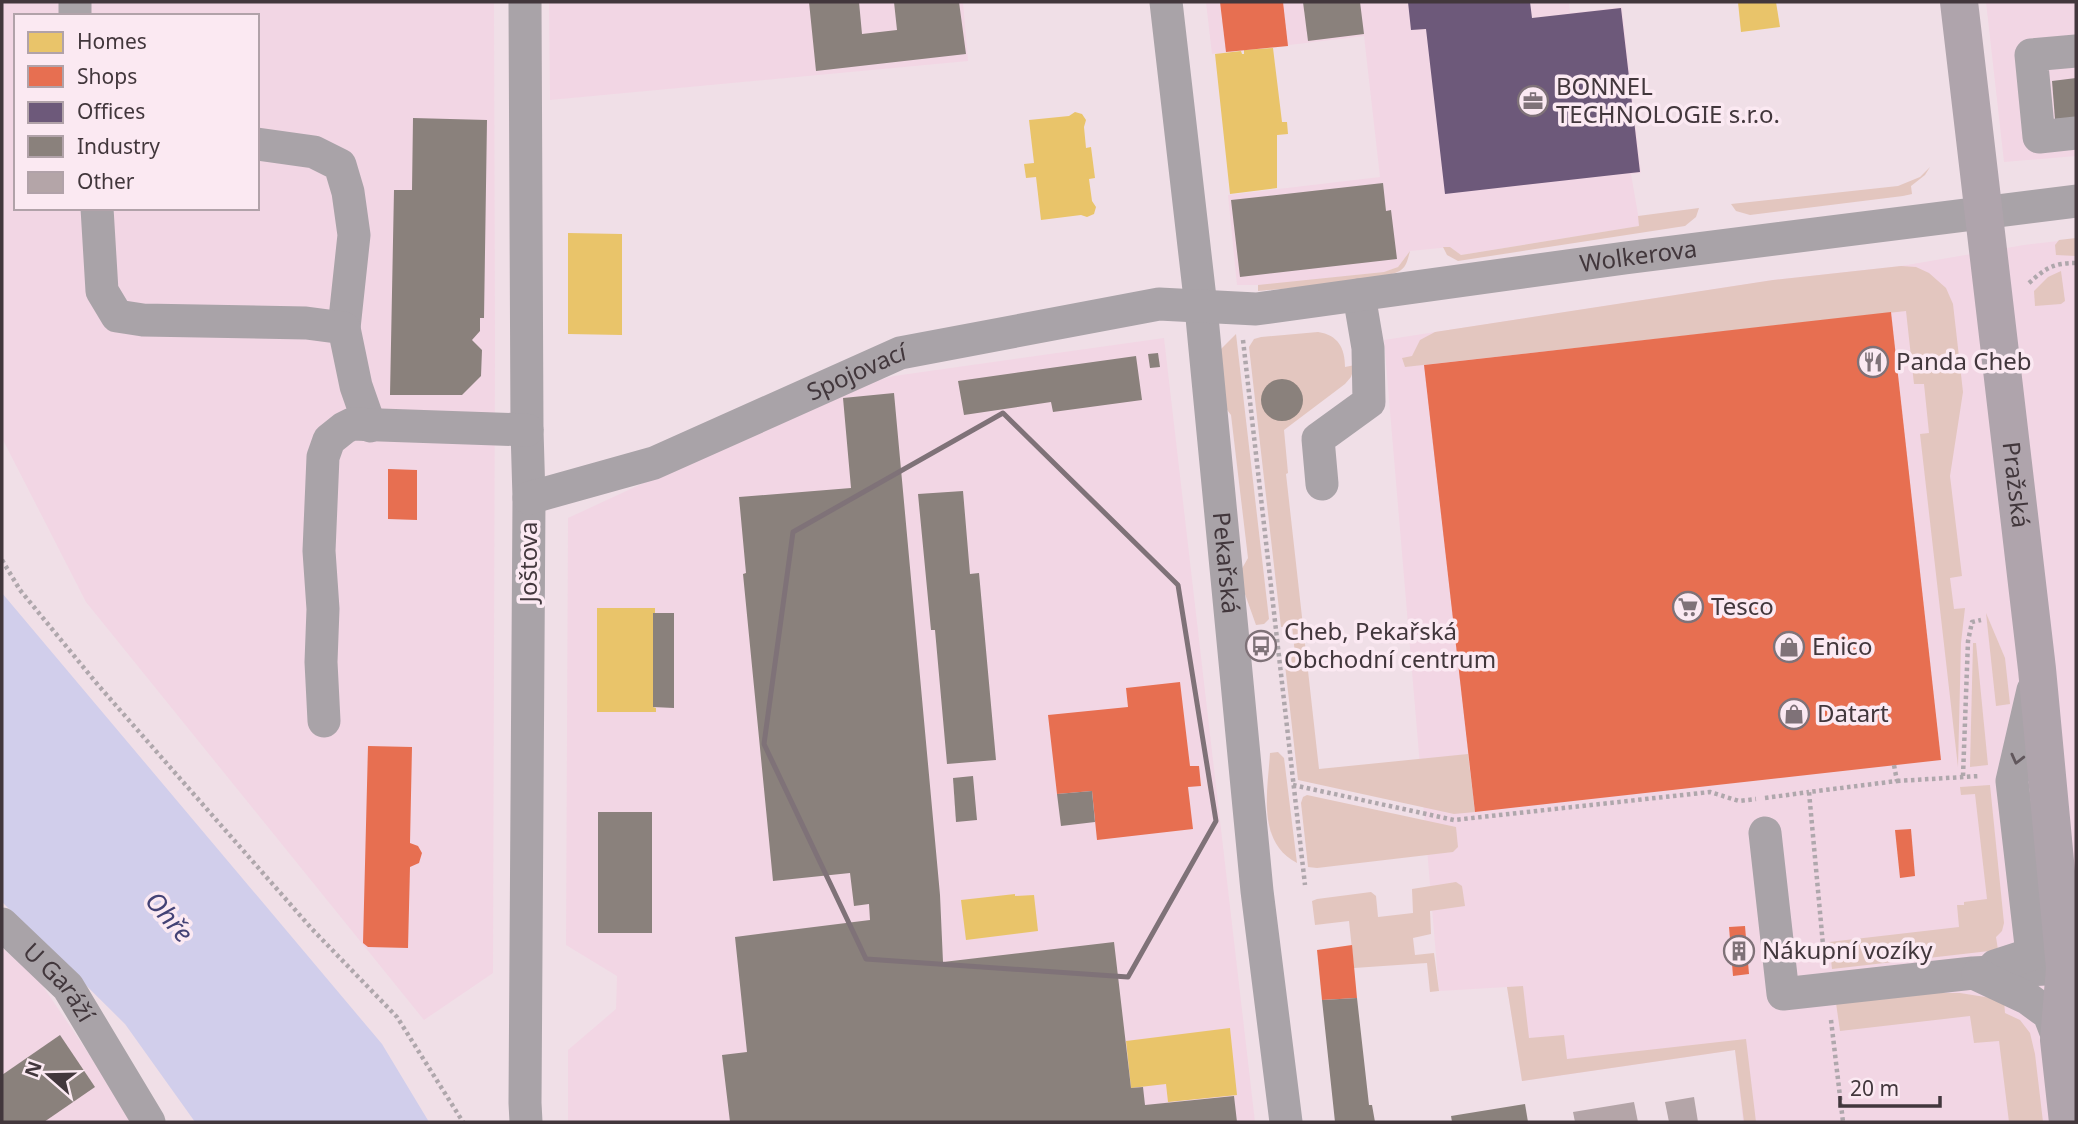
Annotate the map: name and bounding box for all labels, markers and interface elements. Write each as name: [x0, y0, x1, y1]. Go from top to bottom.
legend: [14, 14, 259, 210]
text: Homes: [77, 27, 147, 55]
text: Shops: [77, 62, 137, 90]
place label: BONNEL TECHNOLOGIE s.r.o.: [1556, 69, 1780, 130]
office icon: BONNEL TECHNOLOGIE s.r.o.: [1516, 84, 1550, 118]
text: Offices: [77, 97, 145, 125]
text: Industry: [77, 132, 160, 160]
text: Other: [77, 167, 135, 195]
street label: Wolkerova: [1577, 231, 1699, 279]
street label: Spojovací: [801, 334, 909, 408]
place label: Panda Cheb: [1896, 344, 2032, 377]
restaurant icon: Panda Cheb: [1856, 345, 1890, 379]
street label: Pražská: [1996, 440, 2038, 529]
street label: Pekařská: [1206, 510, 1248, 615]
street label: Joštova: [511, 522, 544, 604]
place label: Tesco: [1711, 589, 1774, 622]
supermarket icon: Tesco: [1671, 590, 1705, 624]
place label: Cheb, Pekařská Obchodní centrum: [1284, 614, 1496, 675]
bus stop icon: Cheb, Pekařská Obchodní centrum: [1244, 629, 1278, 663]
place label: Enico: [1812, 629, 1872, 662]
shop icon: Enico: [1772, 630, 1806, 664]
place label: Datart: [1817, 696, 1889, 729]
shop icon: Datart: [1777, 697, 1811, 731]
one-way arrow: [2011, 753, 2025, 765]
water label: Ohře: [138, 883, 202, 950]
place label: Nákupní vozíky: [1762, 933, 1933, 966]
building icon: Nákupní vozíky: [1722, 934, 1756, 968]
street label: U Garáží: [17, 935, 104, 1028]
north arrow: [14, 1040, 84, 1110]
text: N: [18, 1057, 48, 1081]
scale bar: [1840, 1064, 1940, 1108]
text: 20 m: [1850, 1074, 1899, 1102]

